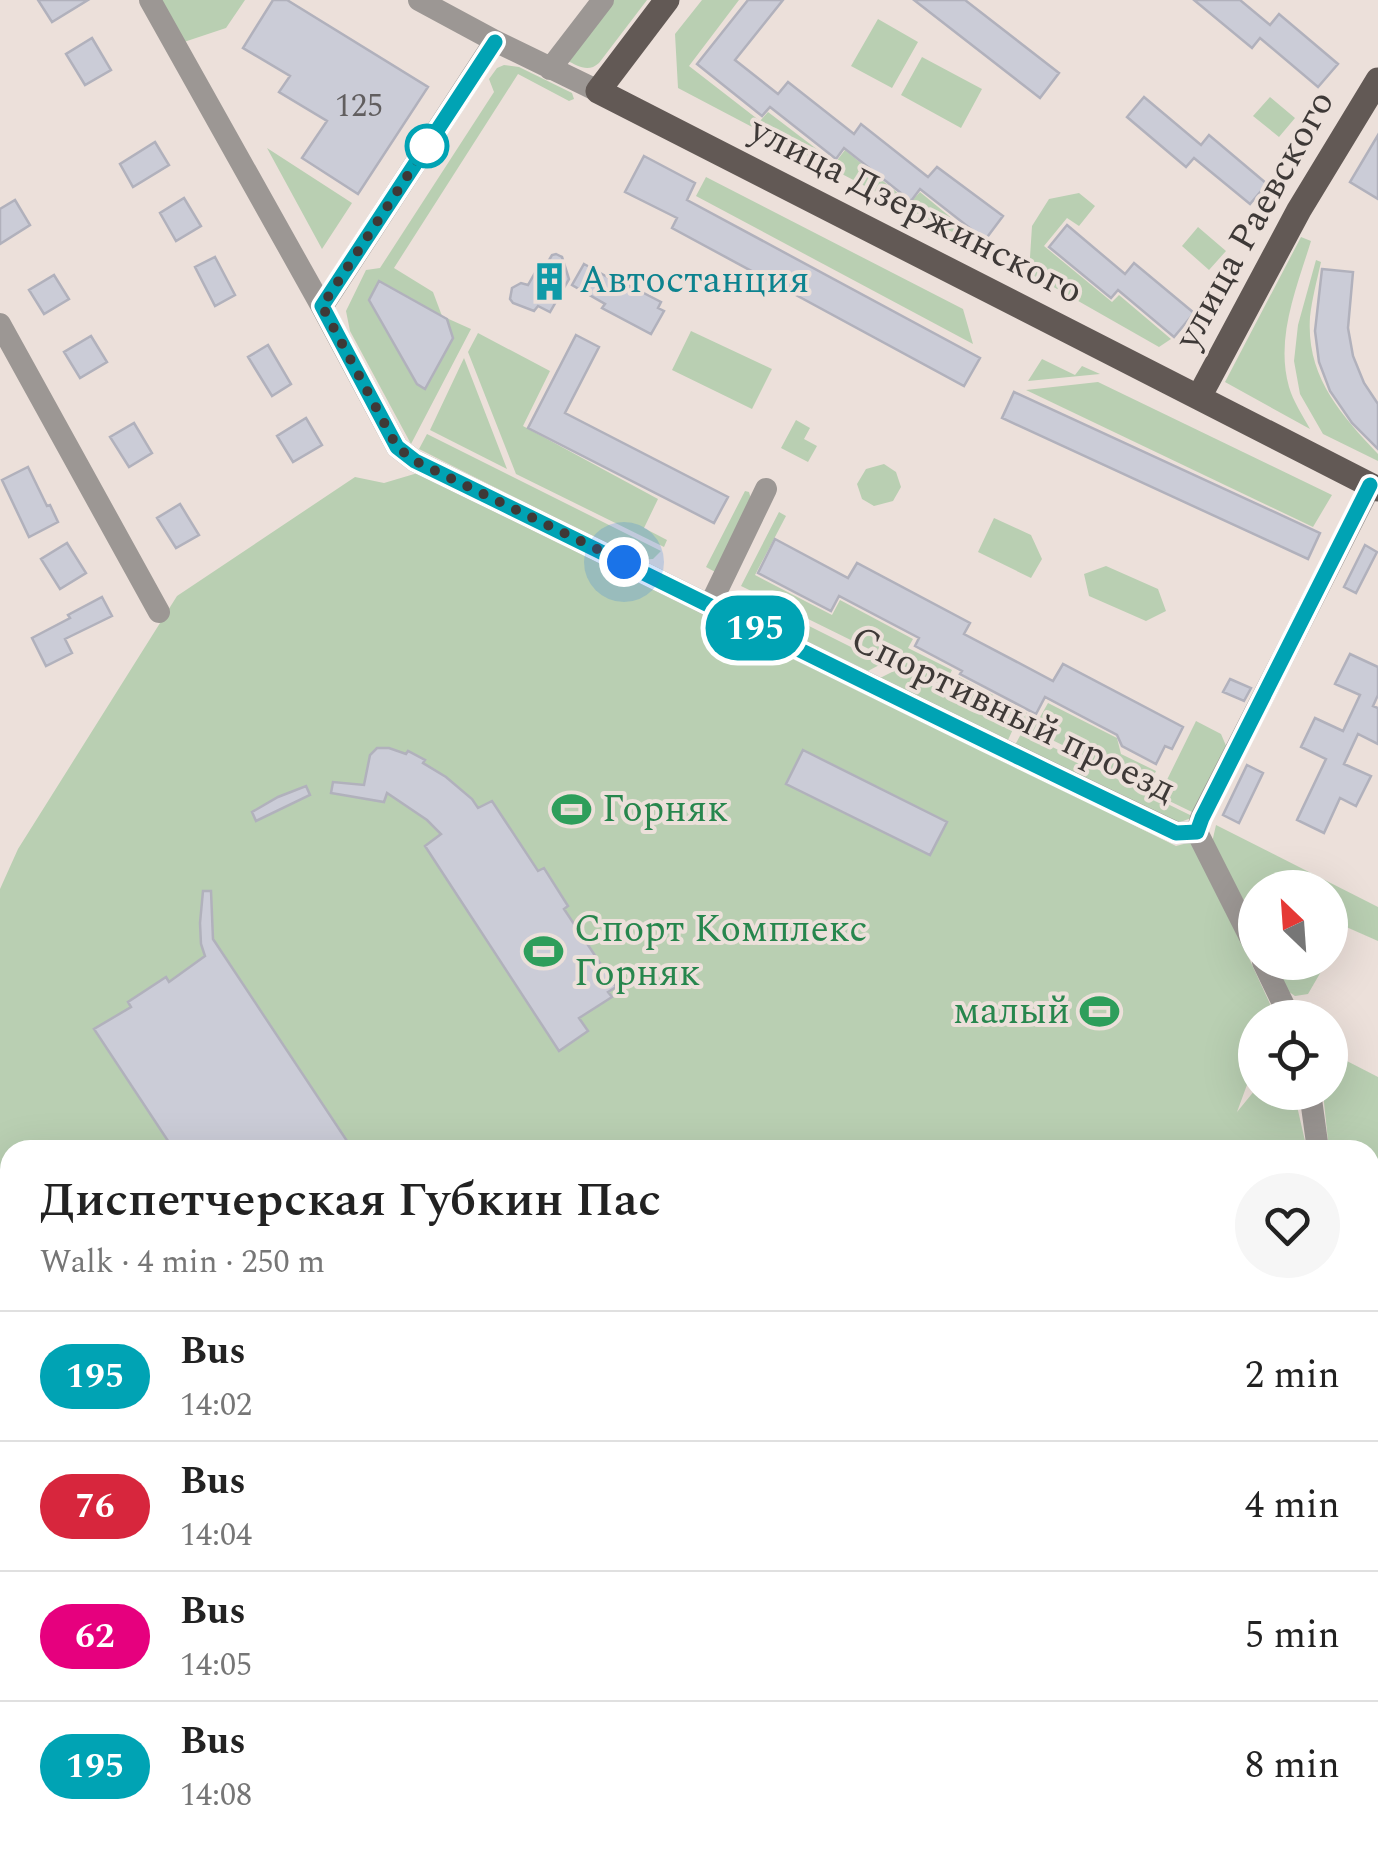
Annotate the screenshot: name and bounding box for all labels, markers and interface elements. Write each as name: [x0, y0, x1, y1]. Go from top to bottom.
street label: улица Раевского: [1159, 80, 1350, 361]
house number: 125: [335, 82, 383, 131]
street label: улица Дзержинского: [738, 101, 1093, 320]
unlabelled marker: [406, 125, 448, 167]
place label: Автостанция: [579, 252, 809, 310]
building icon: Автостанция: [528, 260, 570, 302]
your location: [599, 537, 649, 587]
line badge: 195: [698, 596, 812, 660]
text: 195: [726, 602, 784, 655]
street label: Спортивный проезд: [841, 611, 1185, 819]
place label: Горняк: [602, 781, 728, 839]
sports icon: Горняк: [551, 789, 593, 831]
north arrow: [1238, 870, 1348, 980]
map controls: [1238, 870, 1348, 1110]
place label: Спорт Комплекс Горняк: [574, 901, 867, 1003]
sports icon: Спорт Комплекс Горняк: [523, 931, 565, 973]
place label: малый: [953, 983, 1070, 1041]
sports icon: малый: [1079, 991, 1121, 1033]
button: locate: [1238, 1000, 1348, 1110]
text: Диспетчерская Губкин Пас: [40, 1164, 661, 1237]
button: heart: [1235, 1173, 1340, 1278]
text: Walk · 4 min · 250 m: [40, 1238, 325, 1287]
text: Bus: [180, 1323, 246, 1381]
text: 2 min: [1245, 1347, 1340, 1405]
text: 195: [66, 1350, 124, 1403]
text: 14:02: [180, 1381, 252, 1430]
text: Bus: [180, 1453, 246, 1511]
text: 4 min: [1245, 1477, 1340, 1535]
text: 76: [75, 1480, 115, 1533]
text: 14:04: [180, 1511, 252, 1560]
text: Bus: [180, 1583, 246, 1641]
text: 5 min: [1245, 1607, 1340, 1665]
text: 62: [75, 1610, 115, 1663]
text: 14:05: [180, 1641, 252, 1690]
text: Bus: [180, 1713, 246, 1771]
text: 8 min: [1245, 1737, 1340, 1795]
text: 195: [66, 1740, 124, 1793]
text: 14:08: [180, 1771, 252, 1820]

